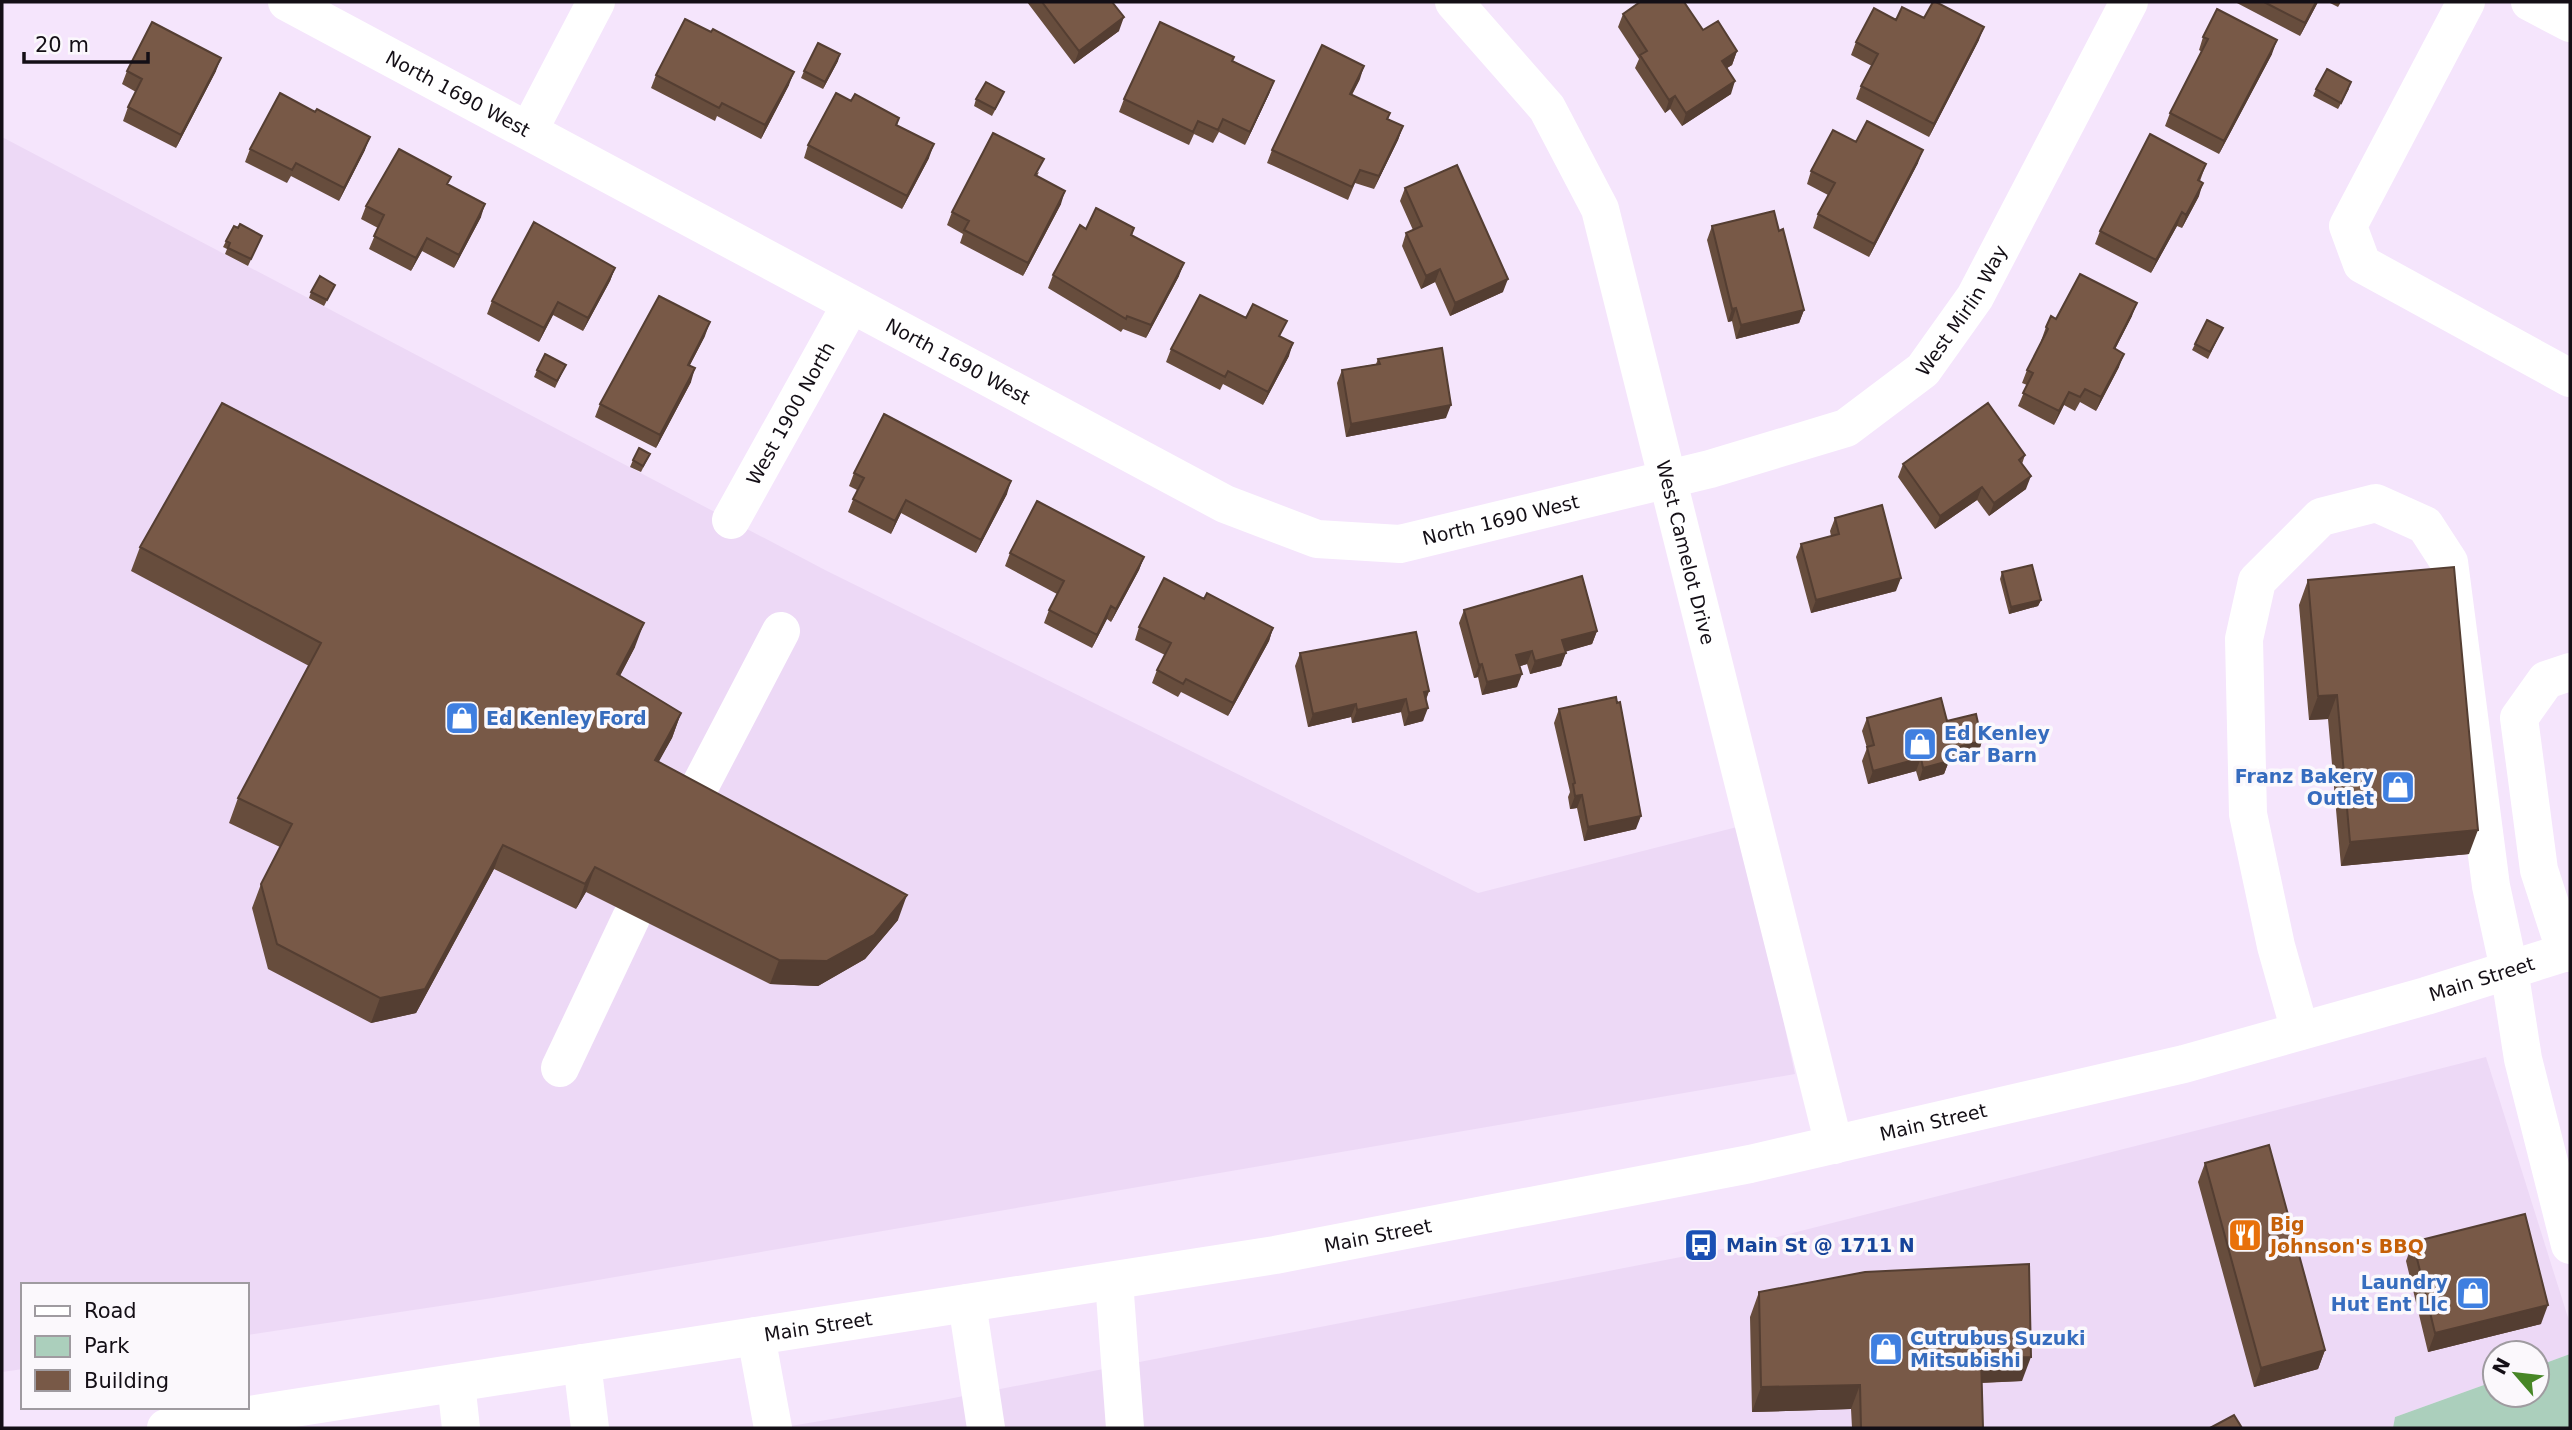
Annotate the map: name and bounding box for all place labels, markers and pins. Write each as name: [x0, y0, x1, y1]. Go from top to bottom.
shop icon: Ed Kenley Ford: [443, 699, 481, 737]
place label: Ed Kenley Ford: [486, 707, 647, 729]
place label: Ed Kenley Car Barn: [1944, 722, 2050, 766]
shop icon: Ed Kenley Car Barn: [1901, 725, 1939, 763]
place label: Franz Bakery Outlet: [2235, 765, 2375, 809]
shop icon: Franz Bakery Outlet: [2379, 768, 2417, 806]
place label: Big Johnson's BBQ: [2268, 1213, 2424, 1257]
restaurant icon: Big Johnson's BBQ: [2226, 1216, 2264, 1254]
bus stop icon: Main St @ 1711 N: [1682, 1226, 1720, 1264]
place label: Main St @ 1711 N: [1726, 1234, 1915, 1256]
place label: Laundry Hut Ent Llc: [2331, 1271, 2449, 1315]
shop icon: Laundry Hut Ent Llc: [2454, 1274, 2492, 1312]
place label: Cutrubus Suzuki Mitsubishi: [1910, 1327, 2085, 1371]
shop icon: Cutrubus Suzuki Mitsubishi: [1867, 1330, 1905, 1368]

